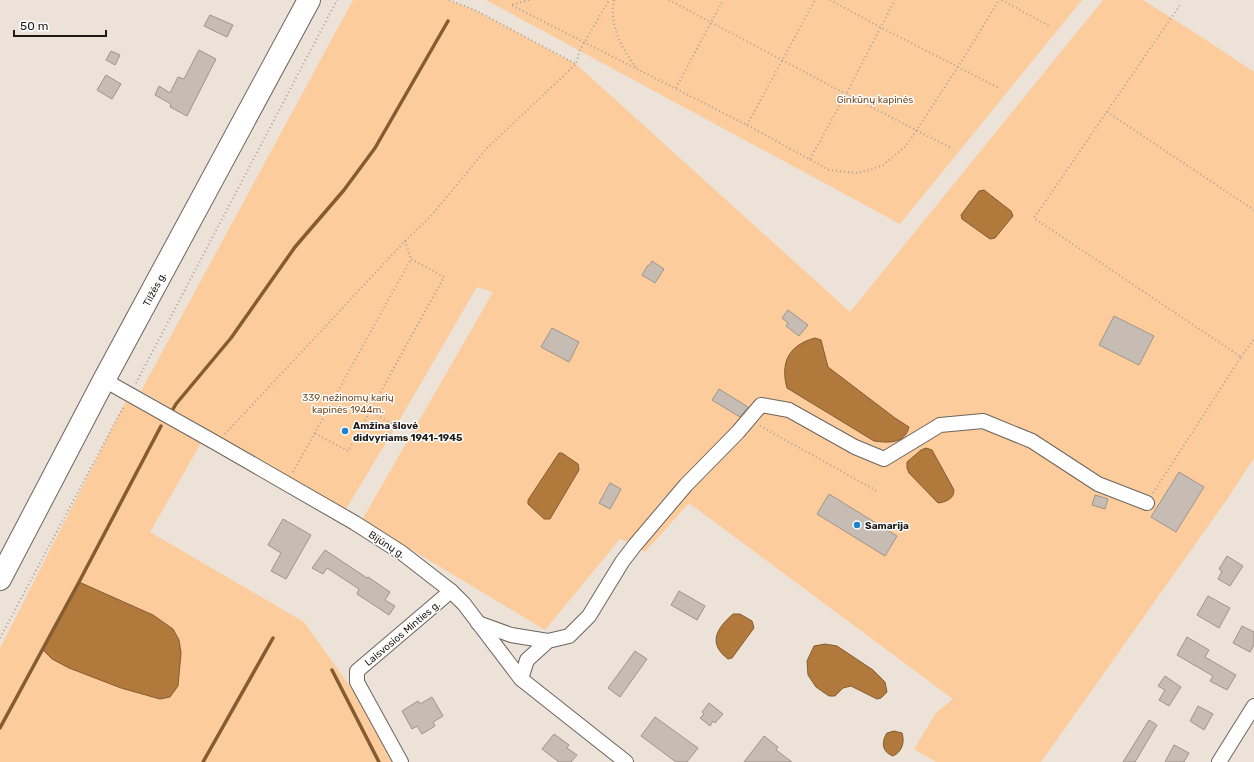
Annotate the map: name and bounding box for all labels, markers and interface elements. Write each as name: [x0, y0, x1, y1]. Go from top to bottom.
scale bar: [14, 12, 106, 38]
text: 50 m: [20, 19, 48, 33]
park label: Ginkūnų kapinės: [837, 94, 913, 106]
street label: Tilžės g.: [141, 270, 169, 309]
park label: 339 nežinomų karių kapinės 1944m.: [302, 392, 394, 416]
place label: Amžina šlovė didvyriams 1941-1945: [353, 420, 463, 444]
marker: Amžina šlovė didvyriams 1941-1945: [340, 426, 350, 436]
marker: Samarija: [852, 520, 862, 530]
place label: Samarija: [865, 520, 909, 532]
street label: Bijūnų g.: [366, 529, 407, 561]
street label: Laisvosios Minties g.: [363, 599, 443, 669]

